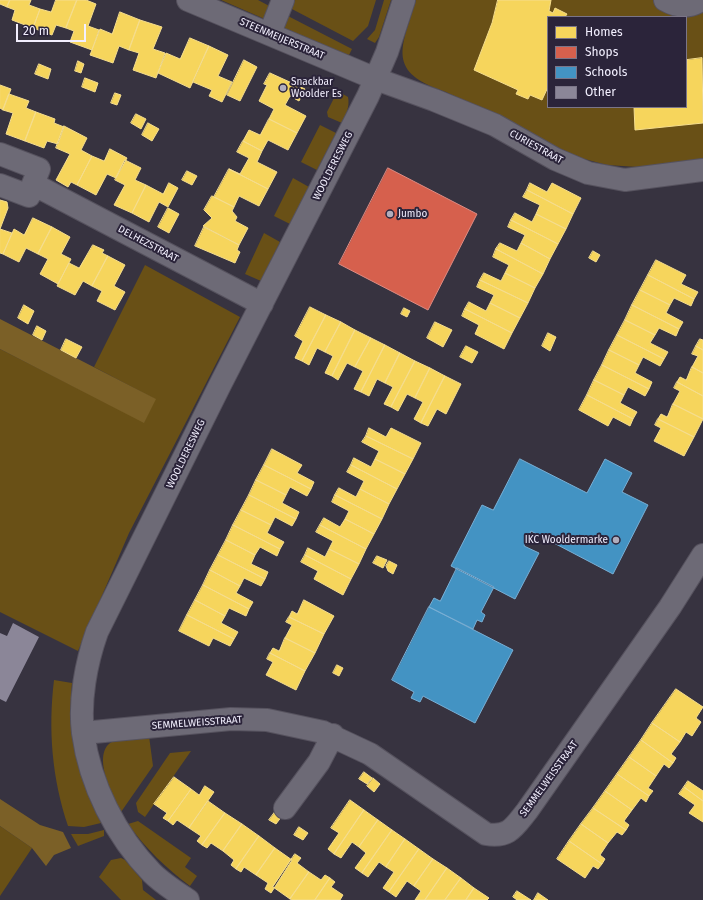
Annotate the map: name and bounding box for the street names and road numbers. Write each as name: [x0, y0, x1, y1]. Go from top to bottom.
street label: STEENMEIJERSTRAAT: [238, 16, 326, 62]
street label: CURIESTRAAT: [507, 127, 565, 167]
street label: WOOLDERESWEG: [311, 130, 355, 202]
street label: DELHEZSTRAAT: [116, 223, 180, 265]
street label: WOOLDERESWEG: [164, 418, 208, 490]
street label: SEMMELWEISSTRAAT: [151, 714, 243, 732]
street label: SEMMELWEISSTRAAT: [517, 739, 581, 819]

